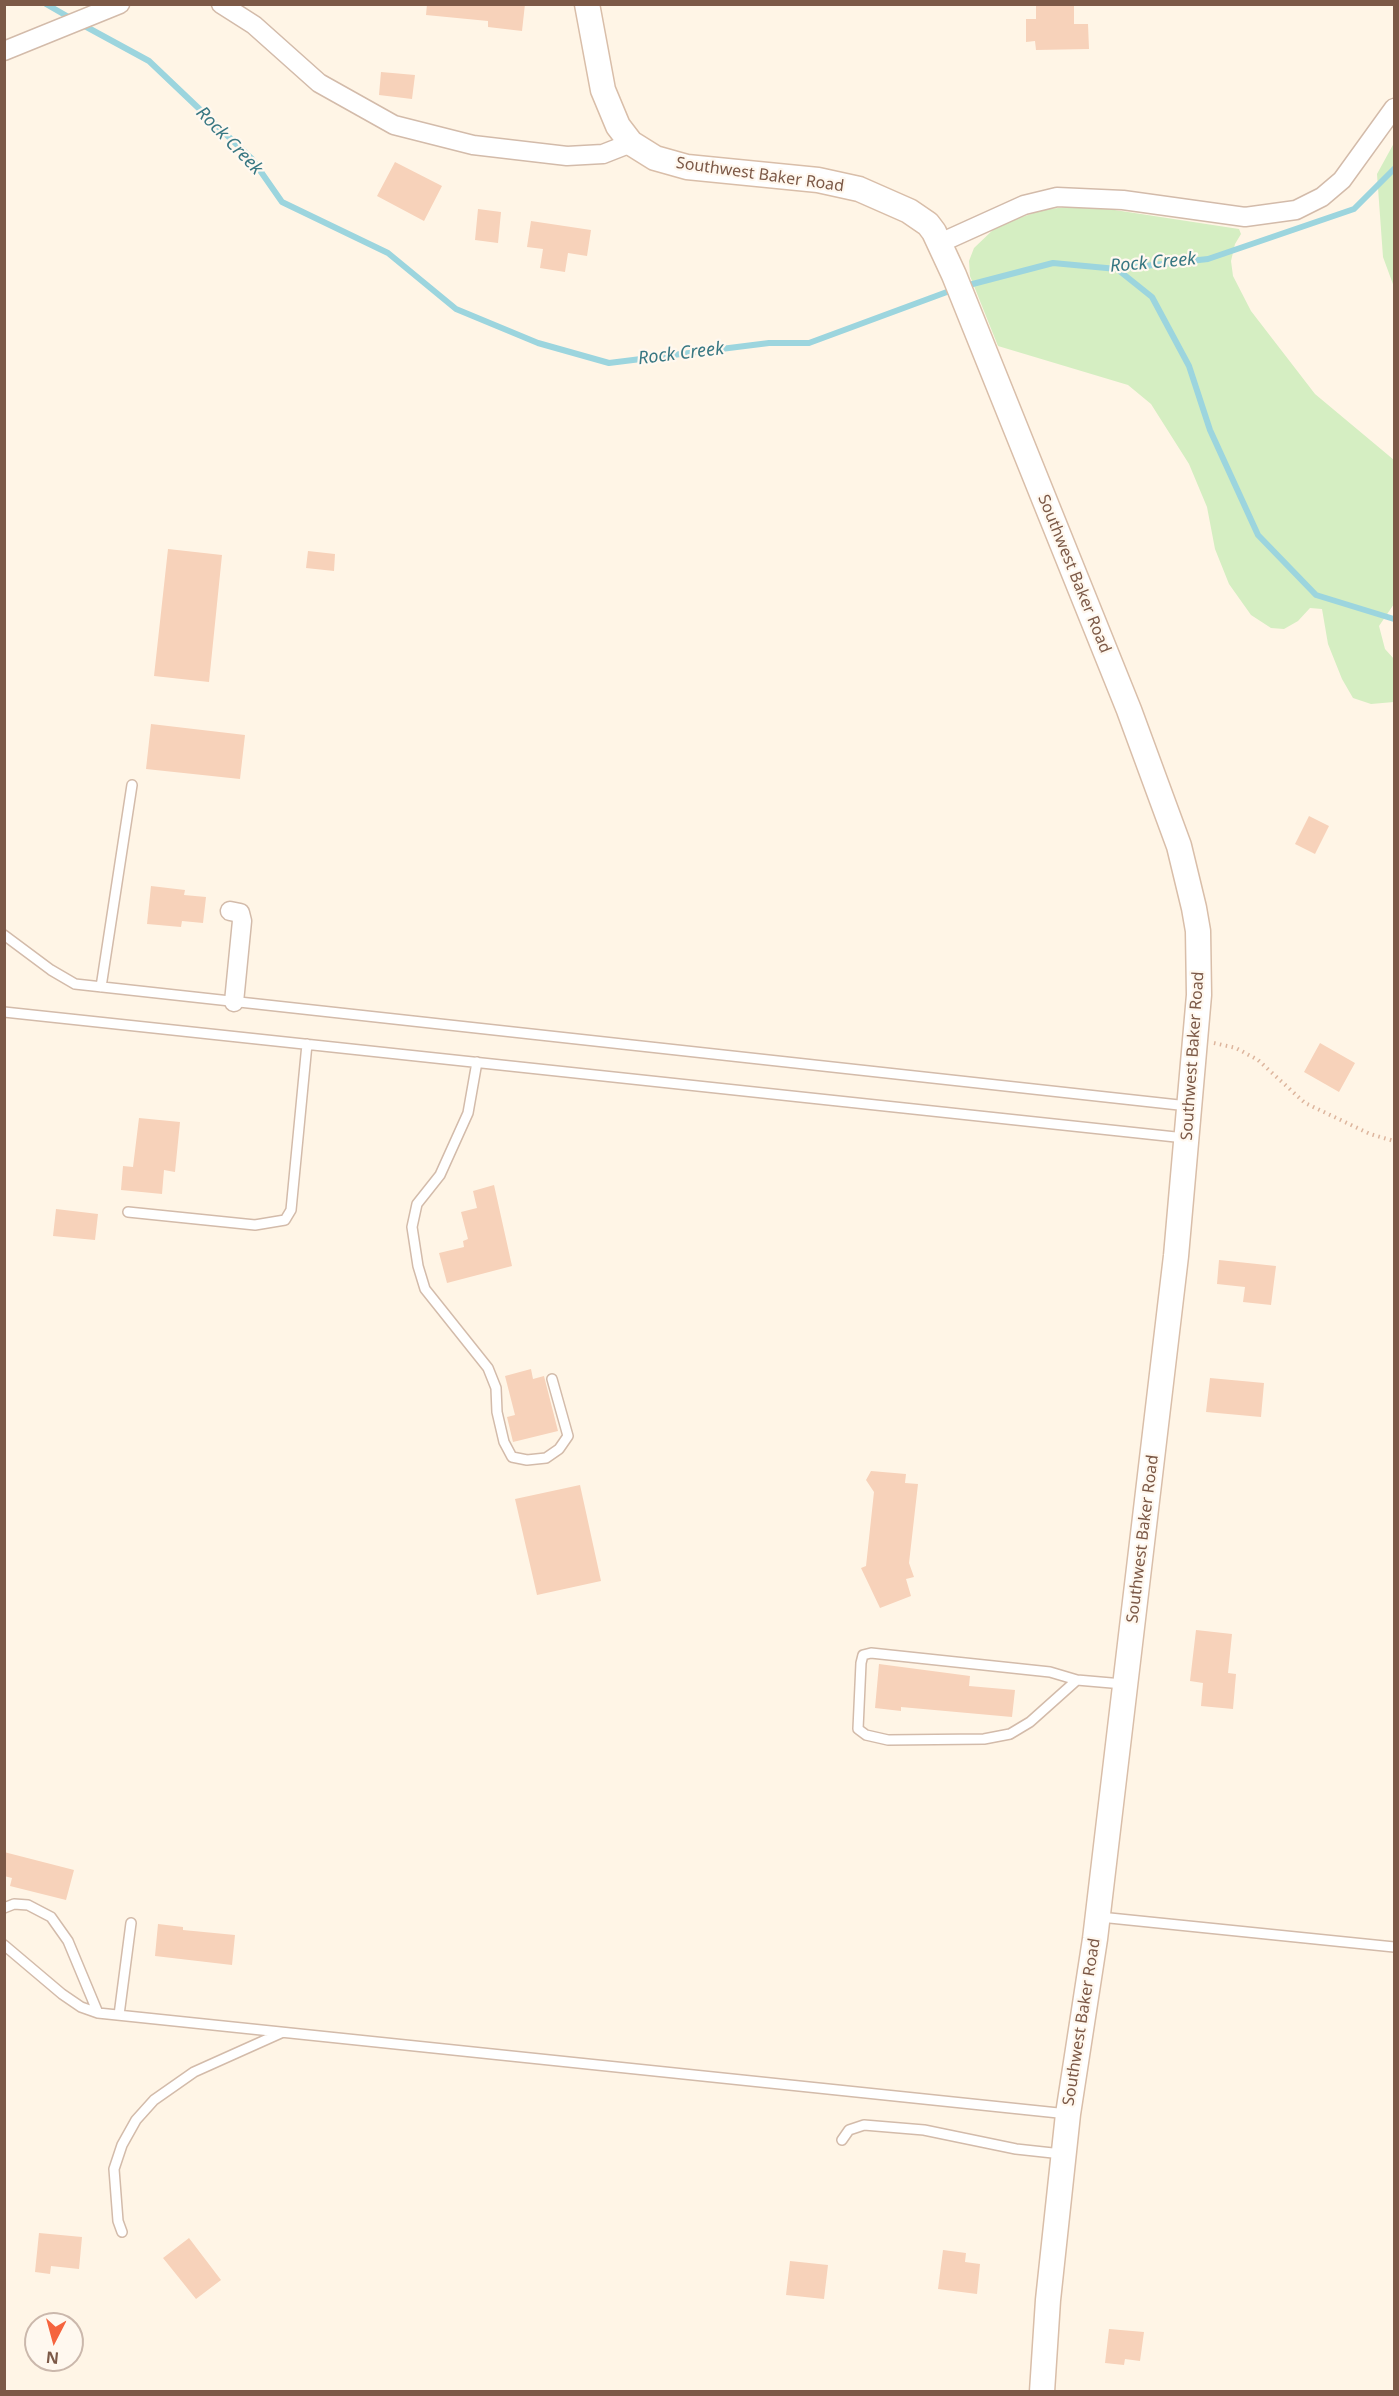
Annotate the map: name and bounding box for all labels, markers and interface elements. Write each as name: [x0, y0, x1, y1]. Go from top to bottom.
water label: Rock Creek: [191, 102, 267, 180]
street label: Southwest Baker Road: [675, 154, 845, 196]
water label: Rock Creek: [1109, 248, 1197, 278]
water label: Rock Creek: [637, 338, 725, 370]
street label: Southwest Baker Road: [1033, 492, 1115, 656]
street label: Southwest Baker Road: [1178, 971, 1208, 1141]
street label: Southwest Baker Road: [1123, 1454, 1163, 1624]
street label: Southwest Baker Road: [1059, 1937, 1105, 2107]
north arrow: [24, 2312, 84, 2372]
text: N: [45, 2346, 60, 2370]

